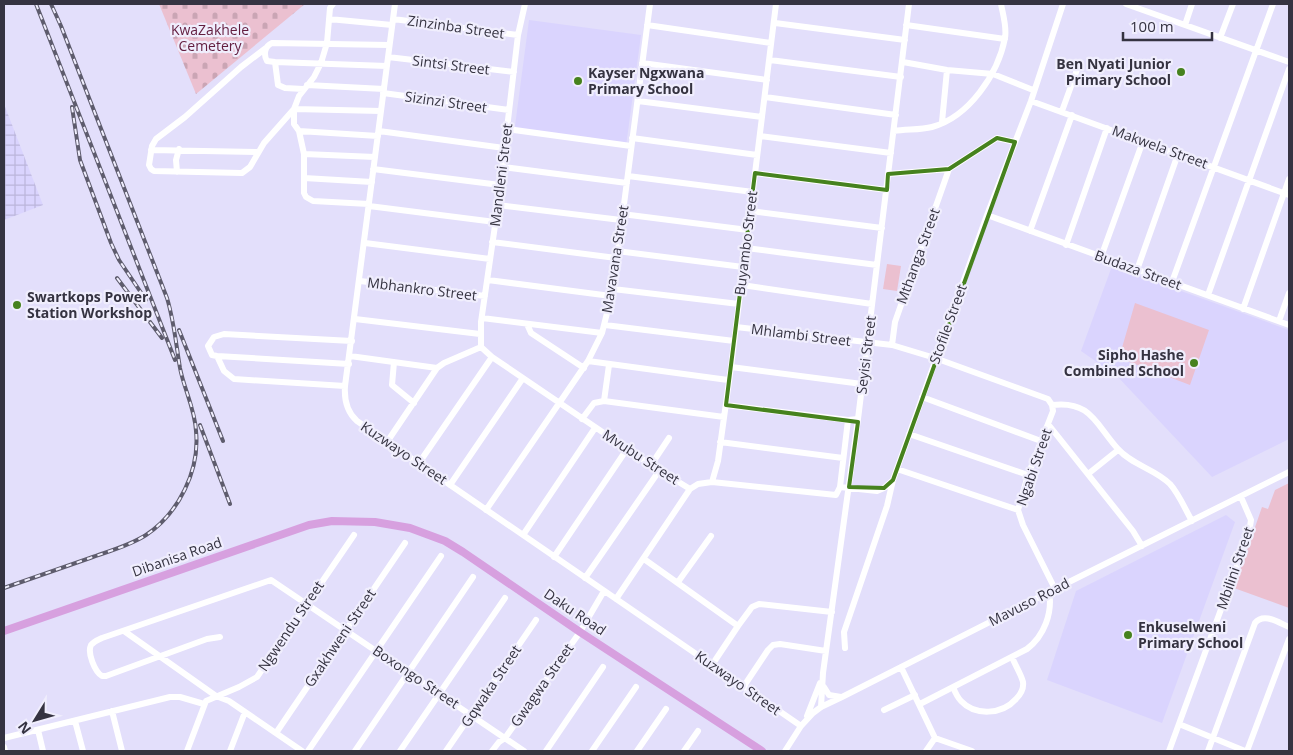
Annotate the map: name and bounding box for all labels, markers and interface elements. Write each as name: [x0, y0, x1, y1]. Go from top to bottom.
street label: Zinzinba Street: [406, 10, 506, 43]
scale bar: [1123, 10, 1212, 42]
text: 100 m: [1130, 16, 1174, 36]
park label: KwaZakhele Cemetery: [171, 20, 249, 55]
street label: Sintsi Street: [411, 50, 491, 79]
place label: Ben Nyati Junior Primary School: [1056, 54, 1172, 89]
place label: Kayser Ngxwana Primary School: [588, 63, 704, 98]
marker: Ben Nyati Junior Primary School: [1175, 66, 1187, 78]
marker: Kayser Ngxwana Primary School: [572, 75, 584, 87]
street label: Sizinzi Street: [404, 86, 488, 117]
street label: Makwela Street: [1110, 120, 1211, 173]
street label: Mandleni Street: [485, 122, 516, 228]
street label: Buyambo Street: [730, 190, 761, 296]
street label: Mavavana Street: [597, 204, 632, 314]
street label: Mthanga Street: [891, 205, 944, 306]
street label: Budaza Street: [1092, 245, 1184, 294]
street label: Mbhankro Street: [366, 272, 478, 305]
street label: Stofile Street: [924, 281, 971, 366]
place label: Swartkops Power Station Workshop: [27, 287, 152, 322]
marker: Swartkops Power Station Workshop: [11, 299, 23, 311]
street label: Seyisi Street: [851, 315, 880, 395]
street label: Mhlambi Street: [750, 319, 852, 350]
place label: Sipho Hashe Combined School: [1064, 345, 1184, 380]
marker: Sipho Hashe Combined School: [1188, 357, 1200, 369]
street label: Kuzwayo Street: [357, 417, 451, 489]
street label: Mvubu Street: [599, 425, 683, 489]
street label: Ngabi Street: [1011, 426, 1056, 508]
street label: Mbilini Street: [1211, 524, 1258, 612]
street label: Dibanisa Road: [129, 532, 224, 581]
street label: Mavuso Road: [985, 573, 1072, 630]
street label: Ngwendu Street: [253, 577, 328, 675]
street label: Daku Road: [541, 584, 610, 639]
street label: Gxakhweni Street: [300, 585, 380, 691]
place label: Enkuselweni Primary School: [1138, 617, 1243, 652]
marker: Enkuselweni Primary School: [1122, 629, 1134, 641]
street label: Gwagwa Street: [506, 639, 577, 730]
street label: Boxongo Street: [369, 641, 463, 713]
street label: Gqwaka Street: [456, 641, 525, 731]
street label: Kuzwayo Street: [692, 646, 785, 719]
north arrow: [10, 695, 60, 745]
text: N: [13, 718, 35, 738]

